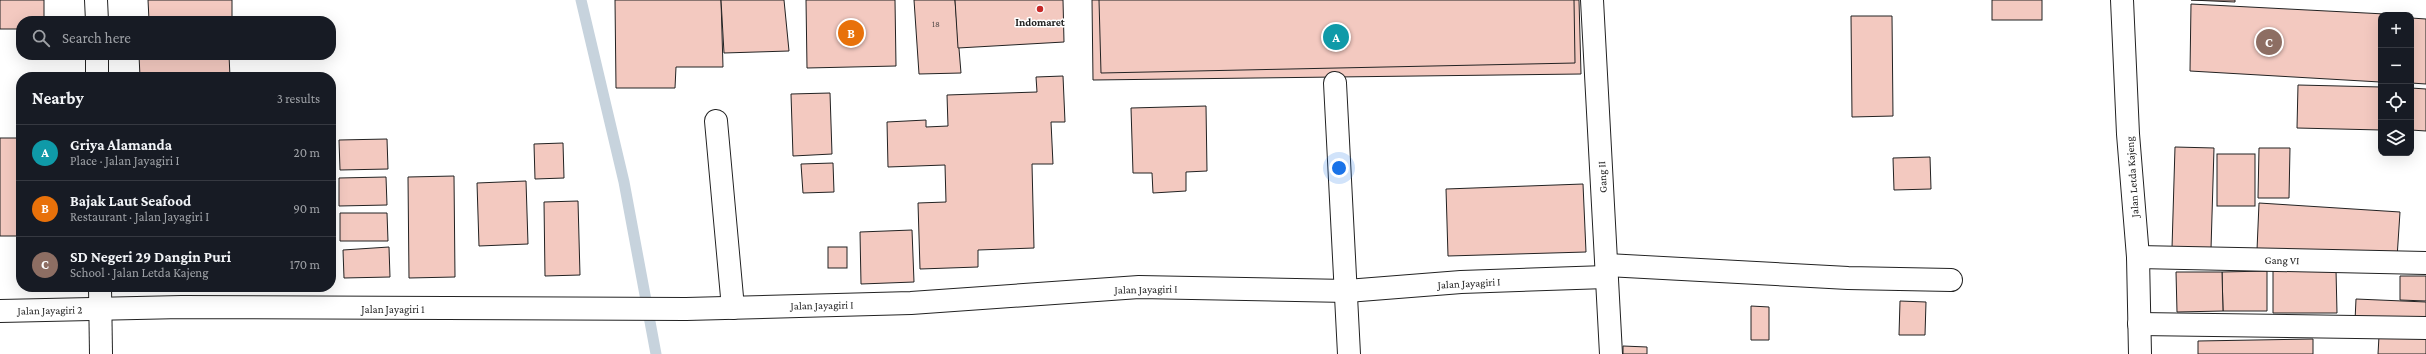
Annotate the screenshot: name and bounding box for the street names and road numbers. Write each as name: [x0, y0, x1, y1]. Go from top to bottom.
street label: Jalan Letda Kajeng: [2123, 135, 2142, 219]
street label: Gang II: [1595, 161, 1610, 193]
street label: Gang VI: [2264, 254, 2300, 267]
street label: Jalan Jayagiri I: [1436, 275, 1501, 292]
street label: Jalan Jayagiri I: [1113, 282, 1178, 297]
street label: Jalan Jayagiri I: [789, 298, 854, 313]
street label: Jalan Jayagiri 2: [16, 303, 83, 318]
street label: Jalan Jayagiri 1: [360, 303, 425, 316]

